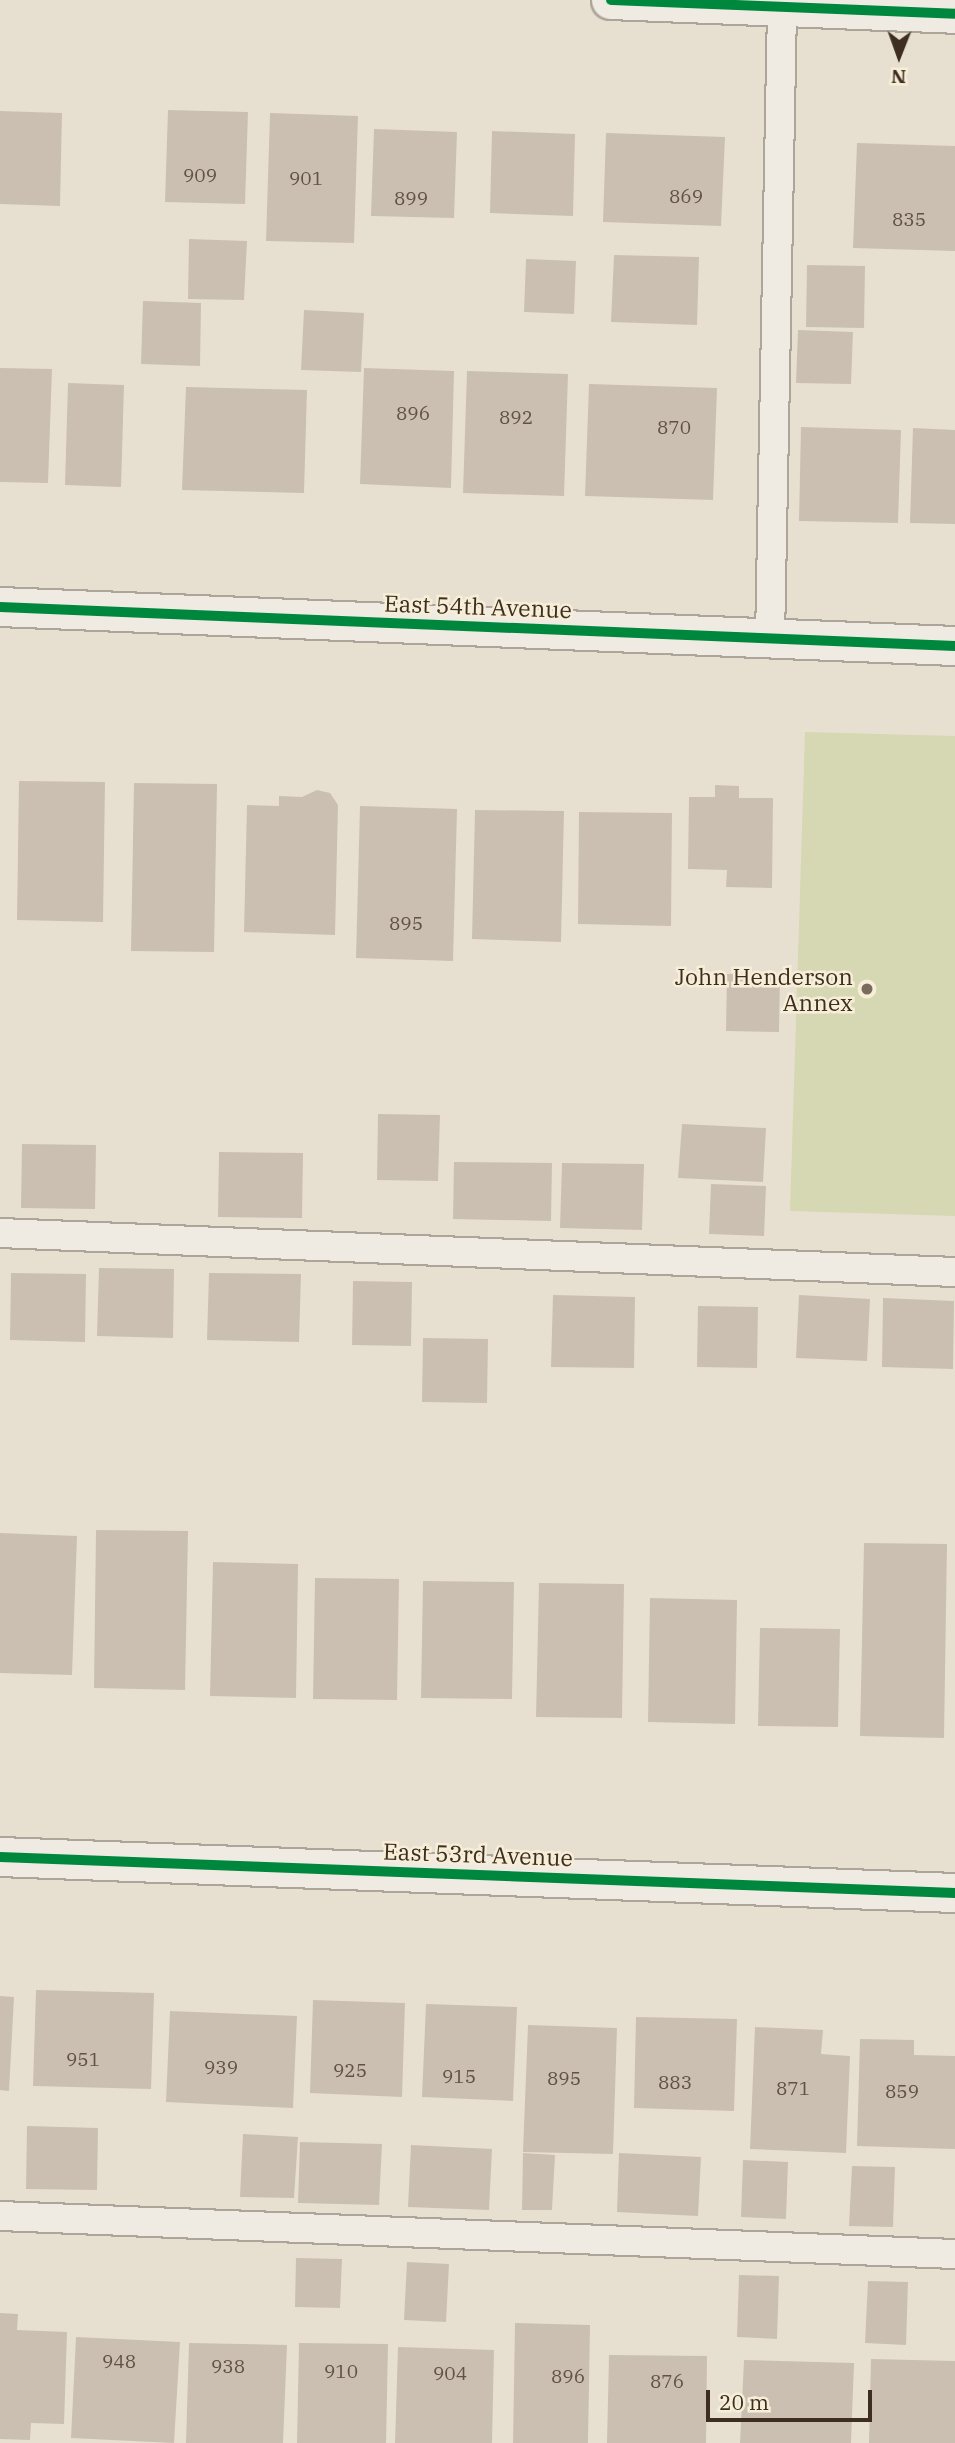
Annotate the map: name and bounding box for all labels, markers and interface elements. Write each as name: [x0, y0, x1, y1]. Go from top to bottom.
north arrow: [864, 21, 934, 91]
text: N: [891, 65, 906, 89]
house number: 909: [183, 165, 217, 187]
house number: 901: [289, 168, 323, 190]
house number: 869: [669, 186, 703, 208]
house number: 899: [394, 188, 428, 210]
house number: 835: [892, 209, 926, 231]
house number: 896: [396, 403, 430, 425]
house number: 892: [499, 407, 533, 429]
house number: 870: [657, 417, 691, 439]
street label: East 54th Avenue: [384, 589, 572, 623]
house number: 895: [389, 913, 423, 935]
place label: John Henderson Annex: [675, 962, 853, 1016]
marker: John Henderson Annex: [859, 981, 875, 997]
street label: East 53rd Avenue: [383, 1837, 573, 1871]
house number: 951: [66, 2049, 100, 2071]
house number: 939: [204, 2057, 238, 2079]
house number: 925: [333, 2060, 367, 2082]
house number: 915: [442, 2066, 476, 2088]
house number: 895: [547, 2068, 581, 2090]
house number: 883: [658, 2072, 692, 2094]
house number: 871: [776, 2078, 810, 2100]
house number: 859: [885, 2081, 919, 2103]
house number: 948: [102, 2351, 136, 2373]
house number: 938: [211, 2356, 245, 2378]
house number: 910: [324, 2361, 358, 2383]
house number: 904: [433, 2363, 467, 2385]
house number: 896: [551, 2366, 585, 2388]
house number: 876: [650, 2371, 684, 2393]
scale bar: [710, 2376, 876, 2420]
text: 20 m: [719, 2388, 769, 2416]

